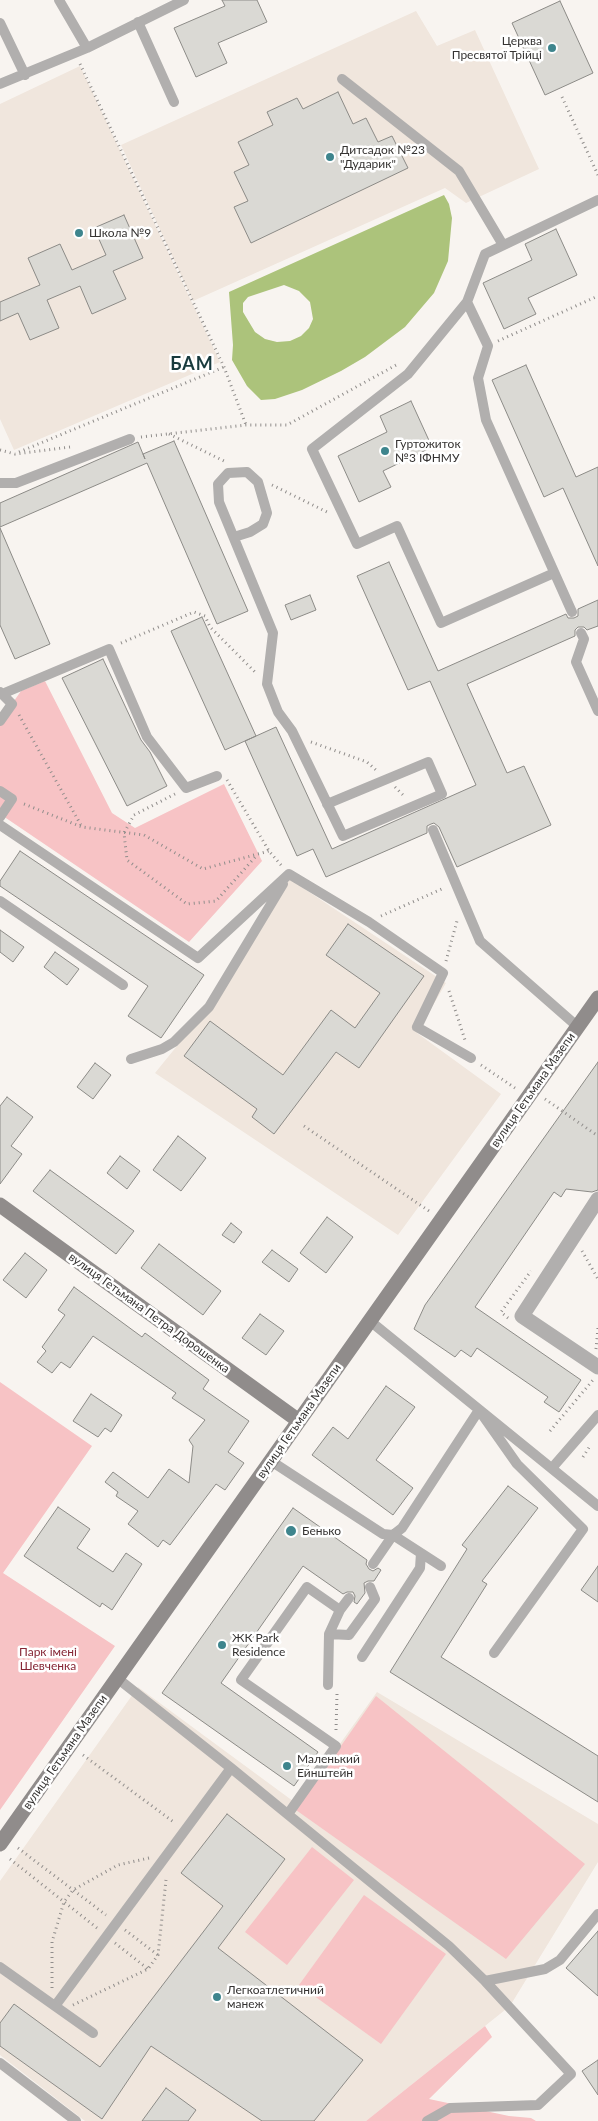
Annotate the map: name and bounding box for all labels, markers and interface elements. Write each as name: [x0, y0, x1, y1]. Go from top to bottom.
place label: Церква Пресвятої Трійці: [452, 34, 542, 62]
marker: Церква Пресвятої Трійці: [546, 42, 558, 54]
place label: Дитсадок №23 "Дударик": [340, 143, 425, 171]
marker: Дитсадок №23 "Дударик": [324, 151, 336, 163]
place label: Школа №9: [89, 226, 151, 240]
marker: Школа №9: [73, 227, 85, 239]
district label: БАМ: [170, 353, 214, 375]
place label: Гуртожиток №3 ІФНМУ: [395, 437, 461, 465]
marker: Гуртожиток №3 ІФНМУ: [379, 445, 391, 457]
street label: вулиця Гетьмана Мазепи: [488, 1030, 578, 1150]
street label: вулиця Гетьмана Петра Дорошенка: [66, 1250, 232, 1376]
street label: вулиця Гетьмана Мазепи: [254, 1361, 344, 1481]
marker: Бенько: [284, 1524, 298, 1538]
place label: Бенько: [302, 1524, 341, 1538]
place label: ЖК Park Residence: [232, 1631, 285, 1659]
marker: ЖК Park Residence: [216, 1639, 228, 1651]
park label: Парк імені Шевченка: [19, 1645, 77, 1673]
street label: вулиця Гетьмана Мазепи: [20, 1692, 110, 1812]
place label: Маленький Ейнштейн: [297, 1752, 360, 1780]
marker: Маленький Ейнштейн: [281, 1760, 293, 1772]
place label: Легкоатлетичний манеж: [227, 1983, 324, 2011]
marker: Легкоатлетичний манеж: [211, 1991, 223, 2003]

